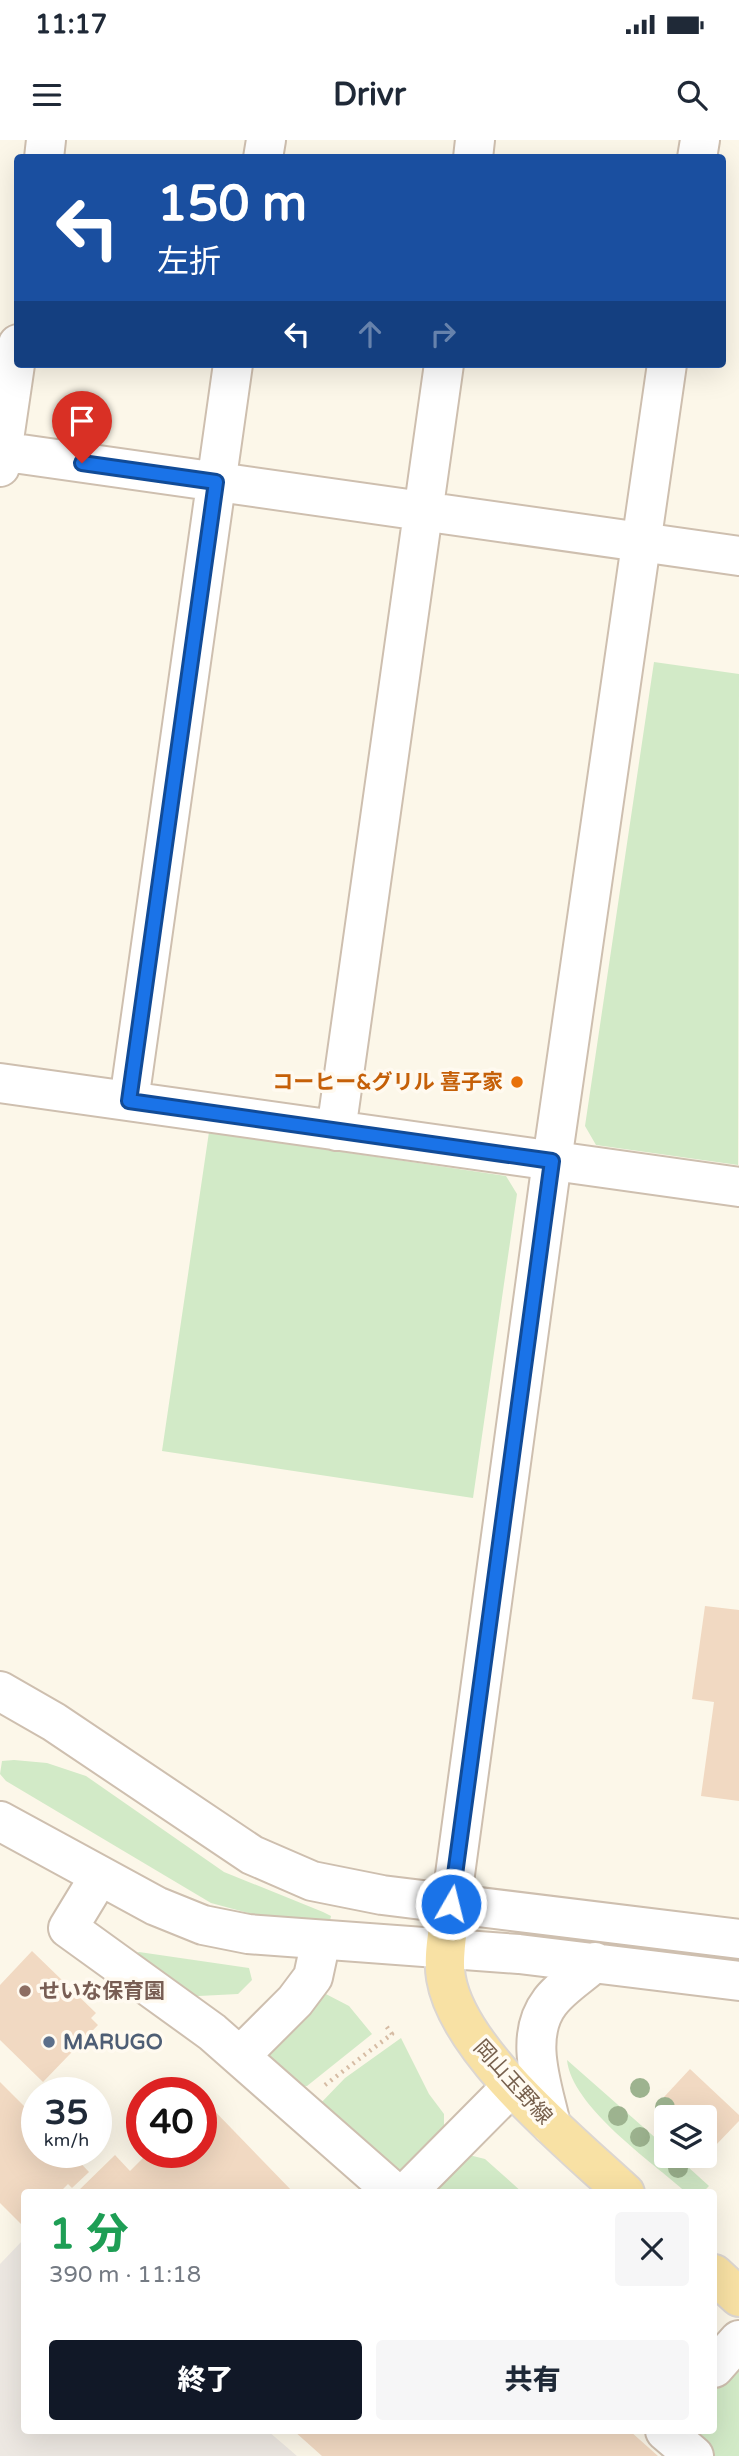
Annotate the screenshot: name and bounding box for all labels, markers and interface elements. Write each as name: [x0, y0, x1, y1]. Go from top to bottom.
text: 11:17: [35, 9, 107, 40]
icon: menu: [28, 76, 66, 114]
text: Drivr: [333, 76, 406, 114]
icon: search: [673, 76, 711, 114]
text: 150 m: [157, 175, 307, 234]
icon: left: [42, 182, 133, 273]
text: 左折: [157, 243, 221, 281]
icon: left: [278, 315, 316, 353]
icon: ahead: [351, 315, 389, 353]
icon: right: [424, 315, 462, 353]
pin: [52, 391, 112, 463]
icon: arrive: [63, 402, 101, 440]
place label: コーヒー&グリル 喜子家: [272, 1070, 503, 1095]
marker: コーヒー&グリル 喜子家: [509, 1074, 525, 1090]
position arrow: [414, 1867, 488, 1941]
place label: せいな保育園: [39, 1979, 165, 2004]
marker: せいな保育園: [17, 1983, 33, 1999]
place label: MARUGO: [63, 2030, 163, 2055]
marker: MARUGO: [41, 2034, 57, 2050]
street label: 岡山玉野線: [468, 2035, 557, 2130]
speed limit sign: 40: [126, 2077, 217, 2168]
text: 35: [45, 2092, 88, 2134]
map controls: [654, 2105, 717, 2168]
button: layers: [654, 2105, 717, 2168]
text: km/h: [44, 2129, 89, 2151]
text: 1 分: [49, 2209, 128, 2260]
button: close: [615, 2212, 689, 2286]
text: 390 m · 11:18: [49, 2261, 201, 2289]
button: 終了: [49, 2340, 362, 2420]
button: 共有: [376, 2340, 689, 2420]

